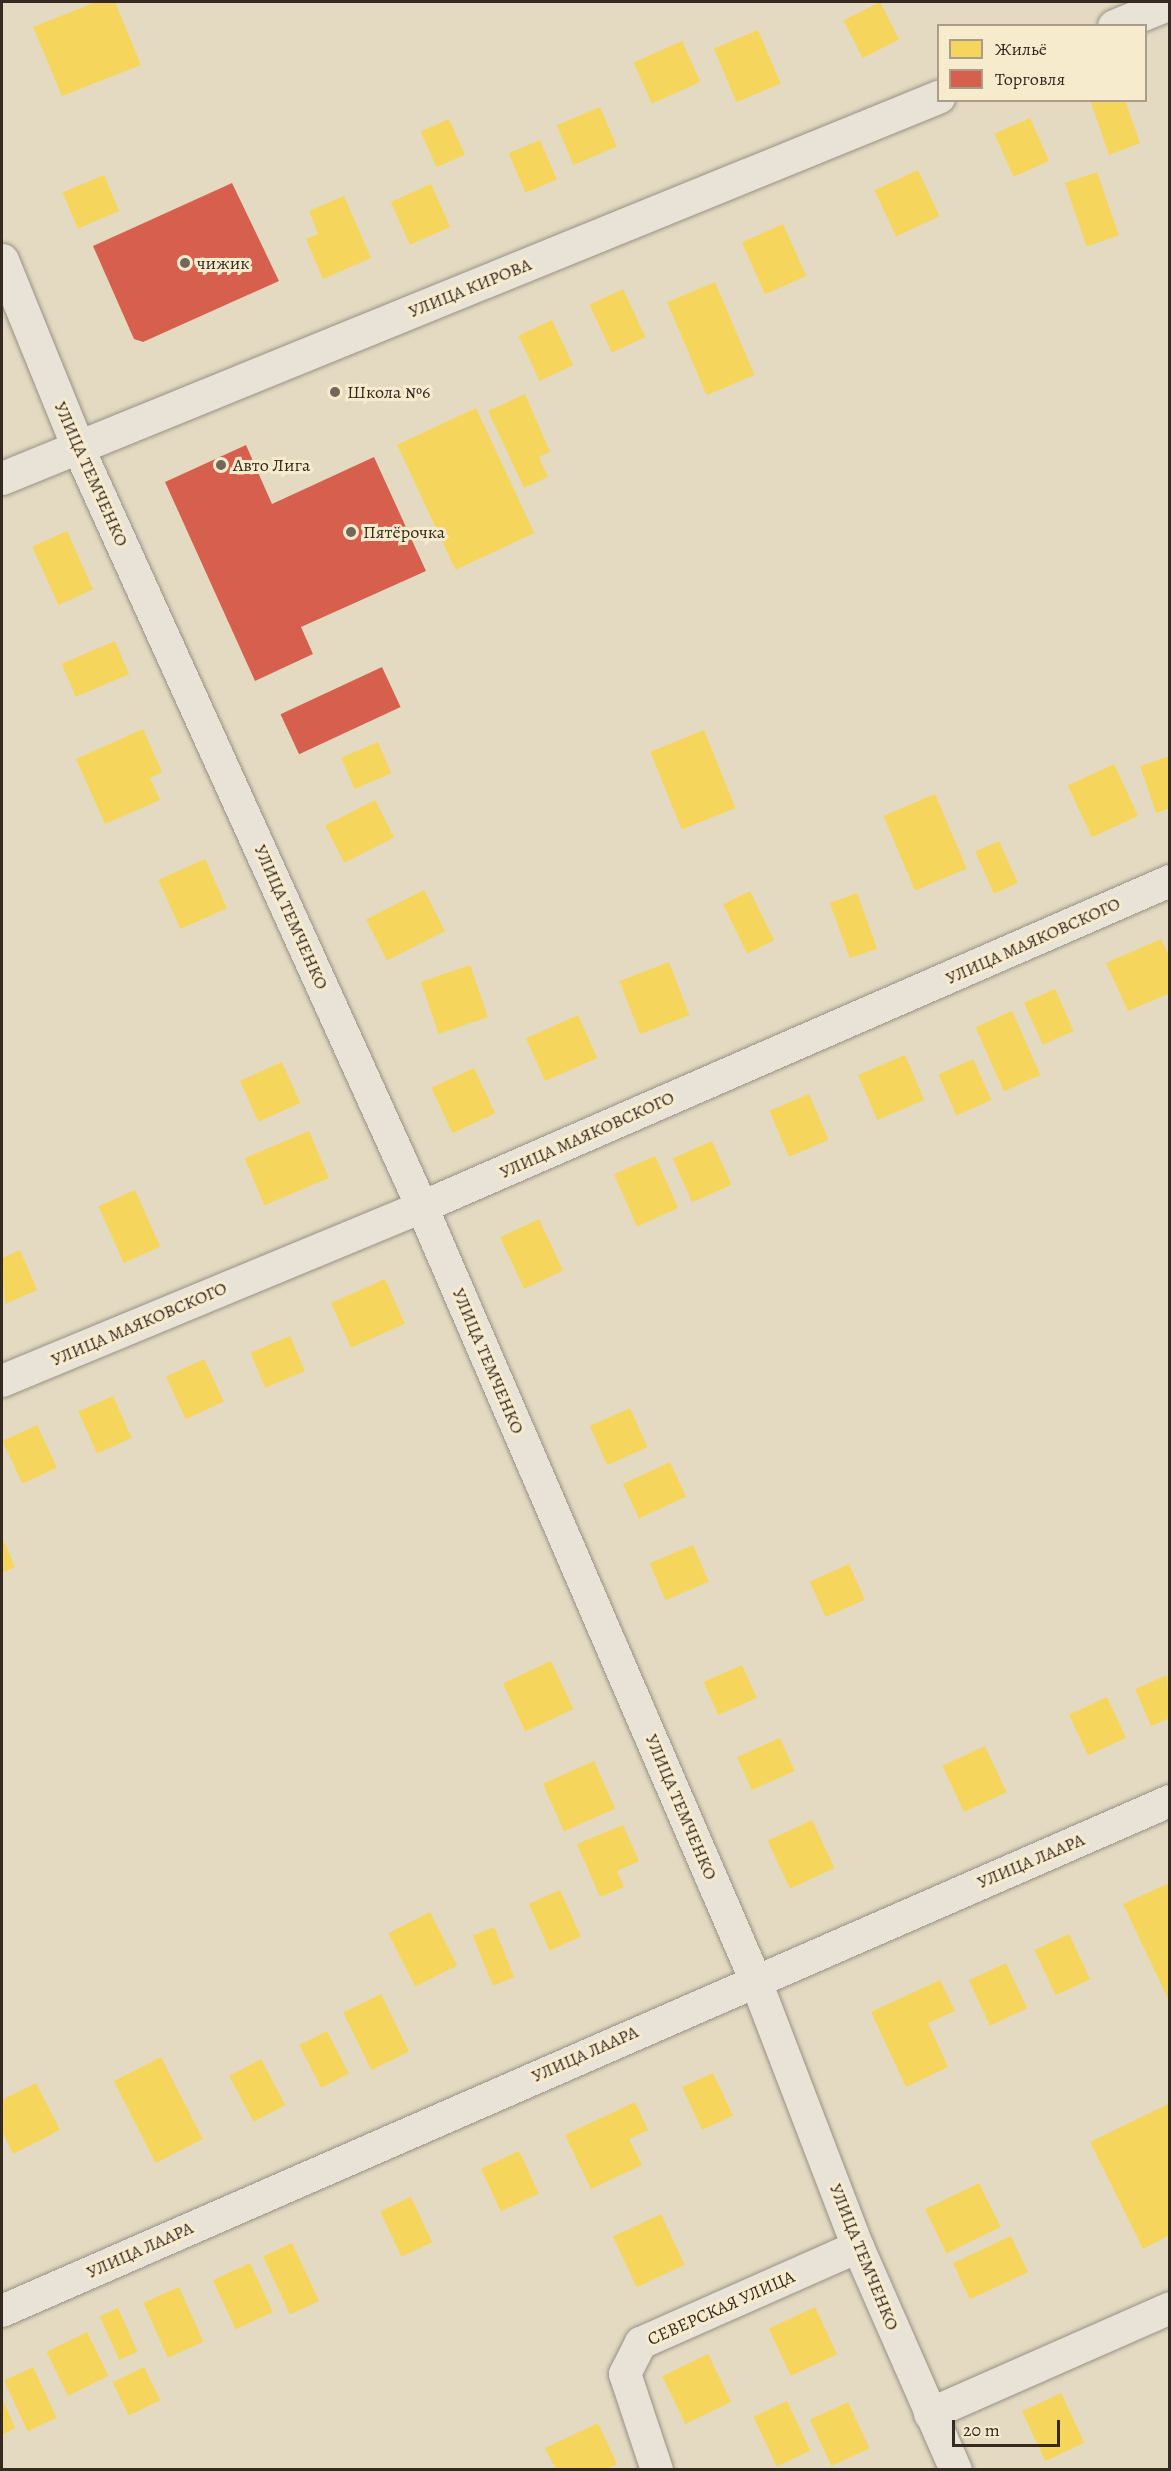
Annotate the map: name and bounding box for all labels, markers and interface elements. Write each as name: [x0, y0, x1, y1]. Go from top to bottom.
legend: [937, 24, 1147, 102]
text: Жильё: [995, 37, 1047, 61]
text: Торговля: [995, 67, 1065, 91]
place label: чижик: [197, 252, 250, 274]
street label: УЛИЦА КИРОВА: [405, 254, 535, 322]
marker: чижик: [178, 256, 192, 270]
place label: Школа №6: [347, 381, 430, 403]
marker: Школа №6: [328, 385, 342, 399]
street label: УЛИЦА ТЕМЧЕНКО: [49, 398, 133, 550]
place label: Авто Лига: [233, 454, 310, 476]
marker: Авто Лига: [214, 458, 228, 472]
place label: Пятёрочка: [363, 521, 445, 543]
marker: Пятёрочка: [344, 525, 358, 539]
street label: УЛИЦА ТЕМЧЕНКО: [249, 841, 333, 993]
street label: УЛИЦА МАЯКОВСКОГО: [942, 893, 1124, 989]
street label: УЛИЦА МАЯКОВСКОГО: [496, 1087, 678, 1183]
street label: УЛИЦА МАЯКОВСКОГО: [48, 1277, 230, 1371]
street label: УЛИЦА ТЕМЧЕНКО: [448, 1285, 528, 1437]
street label: УЛИЦА ТЕМЧЕНКО: [641, 1731, 721, 1883]
street label: УЛИЦА ЛААРА: [974, 1829, 1088, 1893]
street label: УЛИЦА ЛААРА: [528, 2021, 642, 2087]
street label: УЛИЦА ТЕМЧЕНКО: [825, 2181, 903, 2333]
street label: УЛИЦА ЛААРА: [83, 2217, 197, 2283]
street label: СЕВЕРСКАЯ УЛИЦА: [644, 2266, 798, 2350]
scale bar: [955, 2408, 1063, 2446]
text: 20 m: [963, 2418, 1000, 2442]

